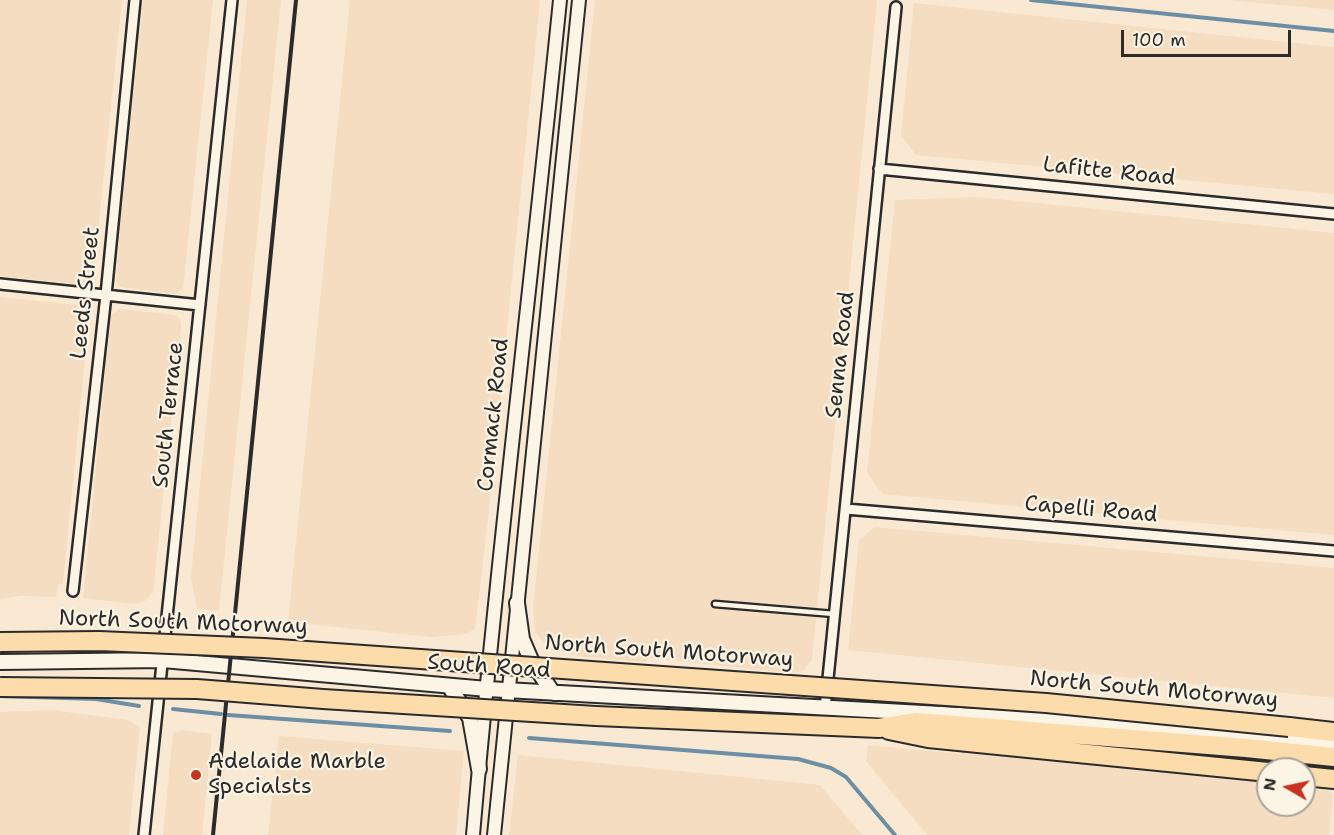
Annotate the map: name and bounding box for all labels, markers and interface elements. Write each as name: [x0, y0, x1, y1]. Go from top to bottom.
scale bar: [1124, 18, 1294, 56]
text: 100 m: [1132, 28, 1186, 52]
street label: Lafitte Road: [1041, 152, 1177, 192]
street label: Leeds Street: [66, 225, 106, 361]
street label: Senna Road: [821, 290, 861, 420]
street label: Cormack Road: [473, 337, 515, 493]
street label: South Terrace: [148, 341, 190, 489]
street label: Capelli Road: [1023, 491, 1159, 529]
street label: North South Motorway: [58, 605, 308, 641]
street label: North South Motorway: [544, 630, 794, 674]
street label: South Road: [426, 650, 552, 684]
street label: North South Motorway: [1029, 666, 1279, 714]
place label: Adelaide Marble Specialsts: [208, 749, 386, 800]
north arrow: [1256, 757, 1316, 817]
marker: Adelaide Marble Specialsts: [189, 768, 203, 782]
text: N: [1258, 777, 1281, 792]

